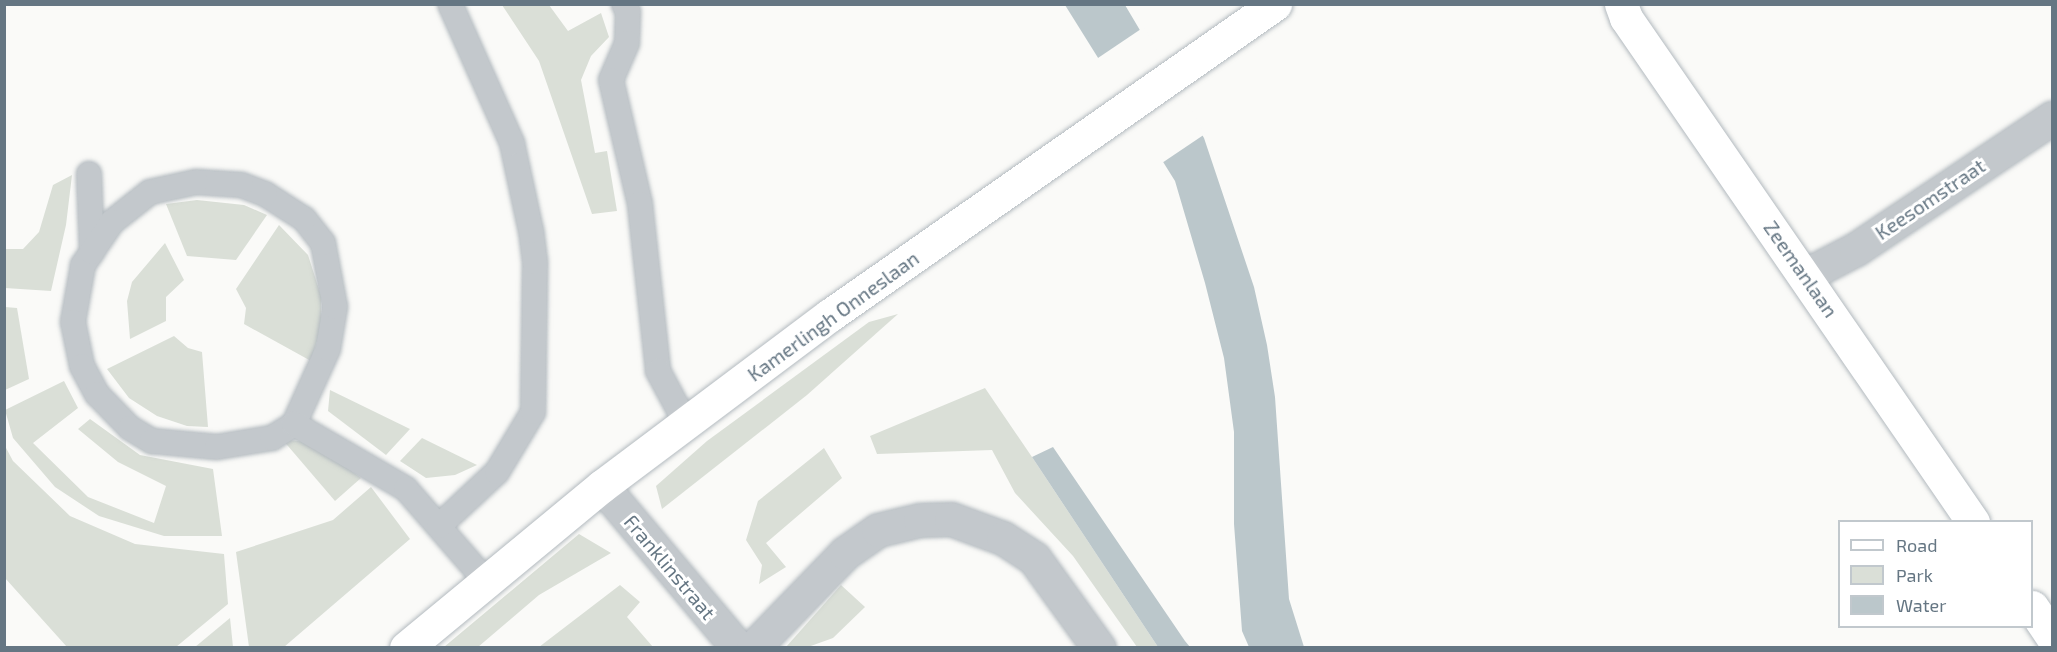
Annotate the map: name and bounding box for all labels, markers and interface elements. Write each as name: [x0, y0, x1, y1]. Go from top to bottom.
street label: Keesomstraat: [1870, 153, 1990, 245]
street label: Zeemanlaan: [1759, 216, 1843, 322]
street label: Kamerlingh Onneslaan: [743, 246, 923, 386]
street label: Franklinstraat: [619, 510, 721, 624]
legend: [1838, 520, 2033, 628]
text: Road: [1896, 534, 1937, 556]
text: Park: [1896, 564, 1933, 586]
text: Water: [1896, 594, 1946, 616]

